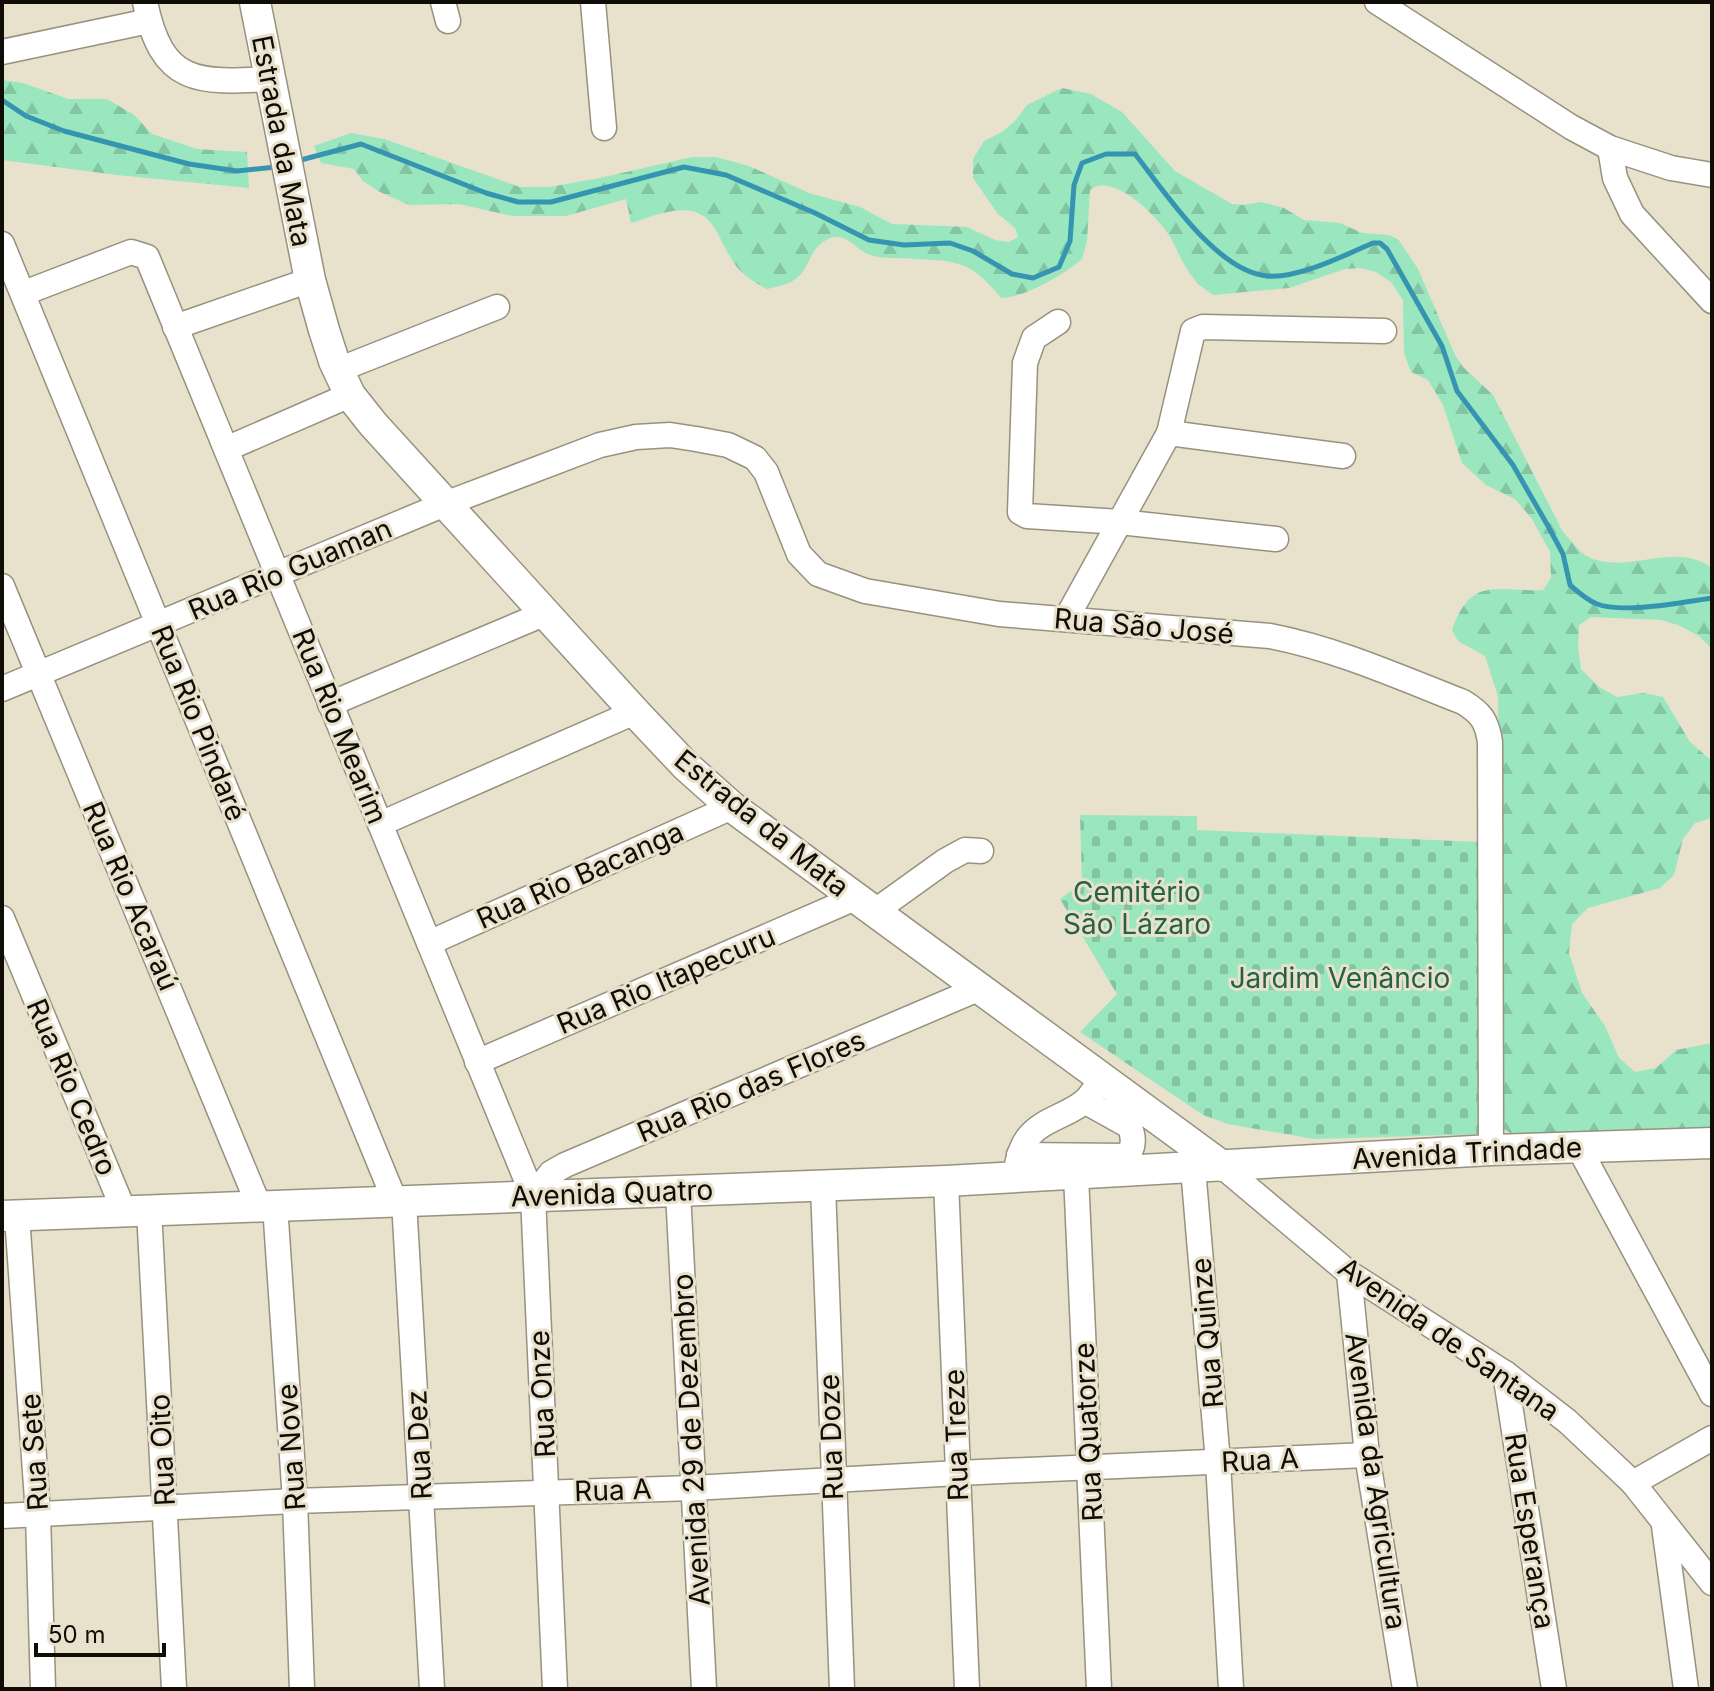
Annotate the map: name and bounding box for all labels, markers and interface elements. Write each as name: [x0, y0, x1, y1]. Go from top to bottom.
street label: Estrada da Mata: [245, 32, 319, 250]
street label: Rua Rio Guaman: [183, 511, 397, 627]
street label: Rua São José: [1053, 601, 1235, 651]
street label: Rua Rio Pindaré: [144, 620, 254, 826]
street label: Rua Rio Mearim: [285, 623, 395, 829]
street label: Estrada da Mata: [668, 742, 856, 904]
street label: Rua Rio Acaraú: [76, 796, 186, 996]
street label: Rua Rio Bacanga: [471, 814, 689, 936]
park label: Cemitério São Lázaro: [1063, 875, 1211, 941]
street label: Rua Rio Itapecuru: [552, 919, 780, 1041]
park label: Jardim Venâncio: [1230, 961, 1450, 995]
street label: Rua Rio Cedro: [20, 994, 124, 1180]
street label: Rua Rio das Flores: [632, 1023, 870, 1149]
street label: Avenida Trindade: [1351, 1130, 1583, 1176]
street label: Avenida Quatro: [510, 1172, 714, 1214]
street label: Avenida de Santana: [1332, 1250, 1566, 1428]
street label: Rua Quinze: [1183, 1256, 1231, 1410]
street label: Avenida 29 de Dezembro: [665, 1273, 717, 1607]
street label: Rua Onze: [522, 1329, 562, 1459]
street label: Avenida da Agricultura: [1338, 1330, 1414, 1632]
street label: Rua Quatorze: [1066, 1341, 1110, 1523]
street label: Rua Treze: [937, 1368, 975, 1502]
street label: Rua Doze: [812, 1373, 850, 1501]
street label: Rua Nove: [270, 1382, 312, 1512]
street label: Rua Dez: [399, 1389, 439, 1501]
street label: Rua Sete: [13, 1392, 55, 1512]
street label: Rua Oito: [142, 1393, 182, 1507]
street label: Rua Esperança: [1498, 1431, 1562, 1631]
street label: Rua A: [1220, 1441, 1300, 1479]
street label: Rua A: [574, 1472, 652, 1508]
scale bar: [36, 1607, 164, 1657]
text: 50 m: [48, 1620, 106, 1649]

